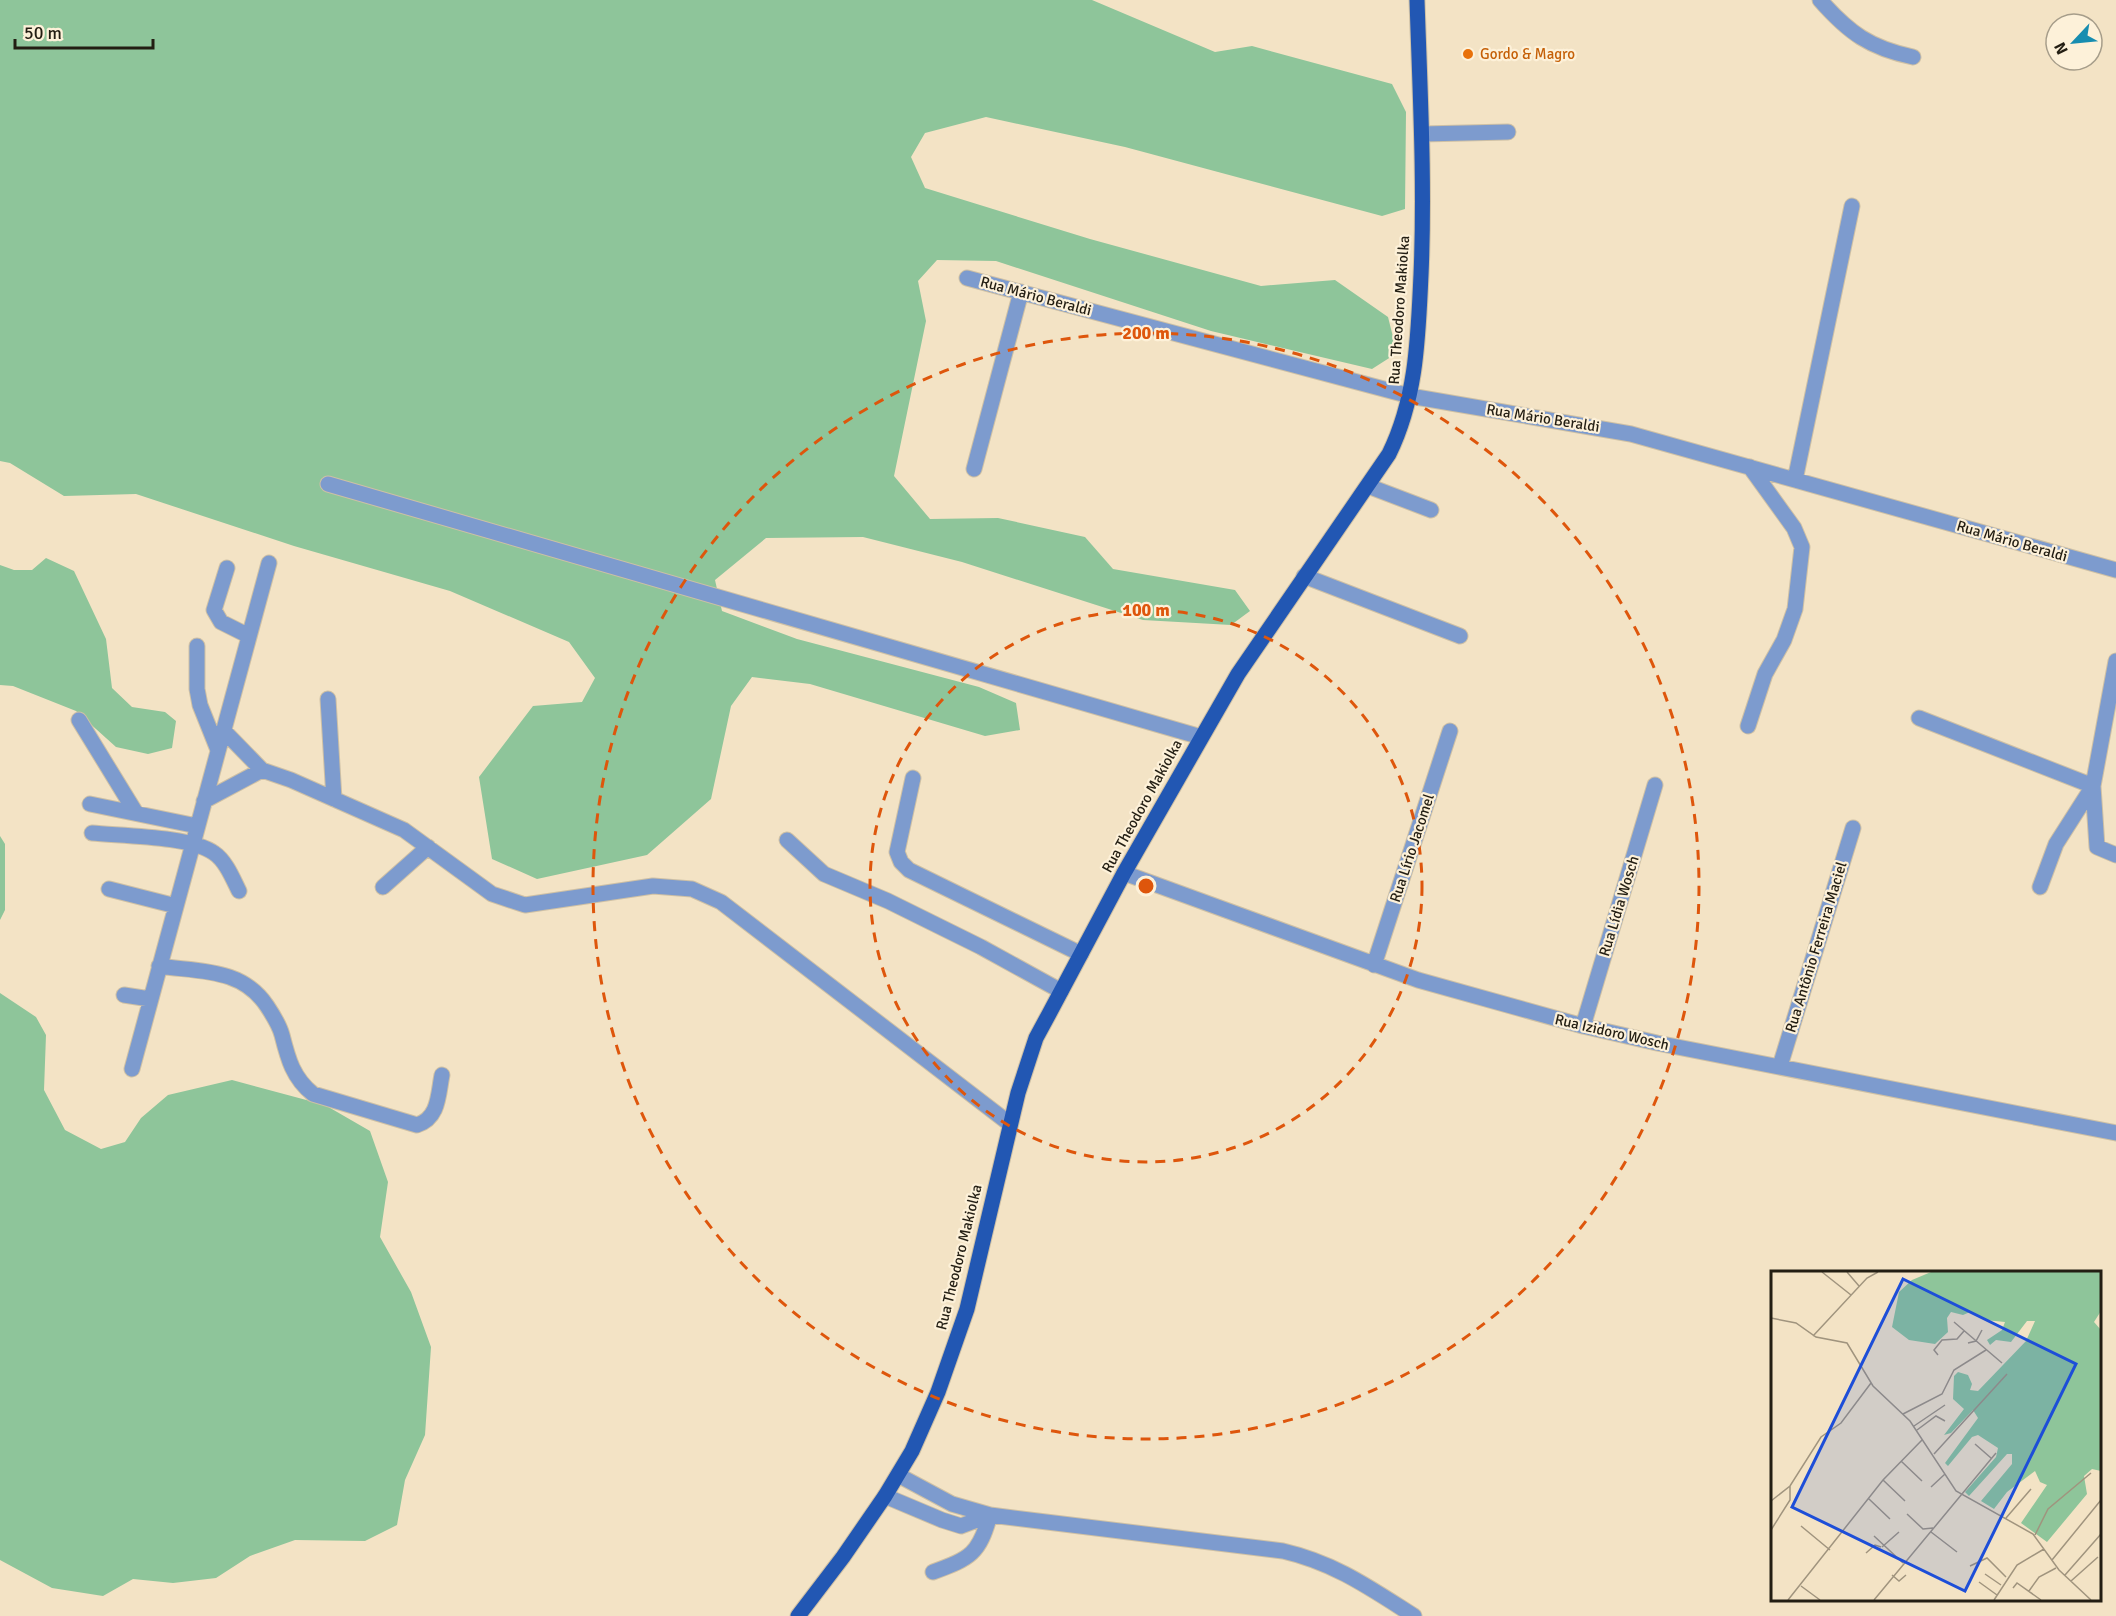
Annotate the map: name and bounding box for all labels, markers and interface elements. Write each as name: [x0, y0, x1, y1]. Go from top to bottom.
scale bar: [15, 12, 153, 50]
north arrow: [2044, 12, 2104, 72]
text: 50 m: [24, 22, 62, 44]
text: N: [2050, 39, 2073, 58]
place label: Gordo & Magro: [1480, 45, 1575, 63]
marker: Gordo & Magro: [1461, 47, 1475, 61]
street label: Rua Theodoro Makiolka: [1385, 235, 1413, 385]
street label: Rua Mário Beraldi: [978, 273, 1094, 319]
text: 200 m: [1122, 322, 1170, 344]
street label: Rua Mário Beraldi: [1485, 400, 1601, 436]
street label: Rua Mário Beraldi: [1955, 517, 2069, 565]
text: 100 m: [1122, 599, 1170, 621]
street label: Rua Theodoro Makiolka: [1098, 736, 1186, 876]
street label: Rua Lírio Jacomel: [1386, 792, 1438, 904]
street label: Rua Lídia Wosch: [1595, 854, 1643, 958]
street label: Rua Antônio Ferreira Maciel: [1781, 859, 1851, 1035]
centre of rings: [1136, 876, 1156, 896]
street label: Rua Izidoro Wosch: [1553, 1010, 1671, 1054]
street label: Rua Theodoro Makiolka: [932, 1182, 986, 1332]
inset map: [1771, 1271, 2101, 1601]

